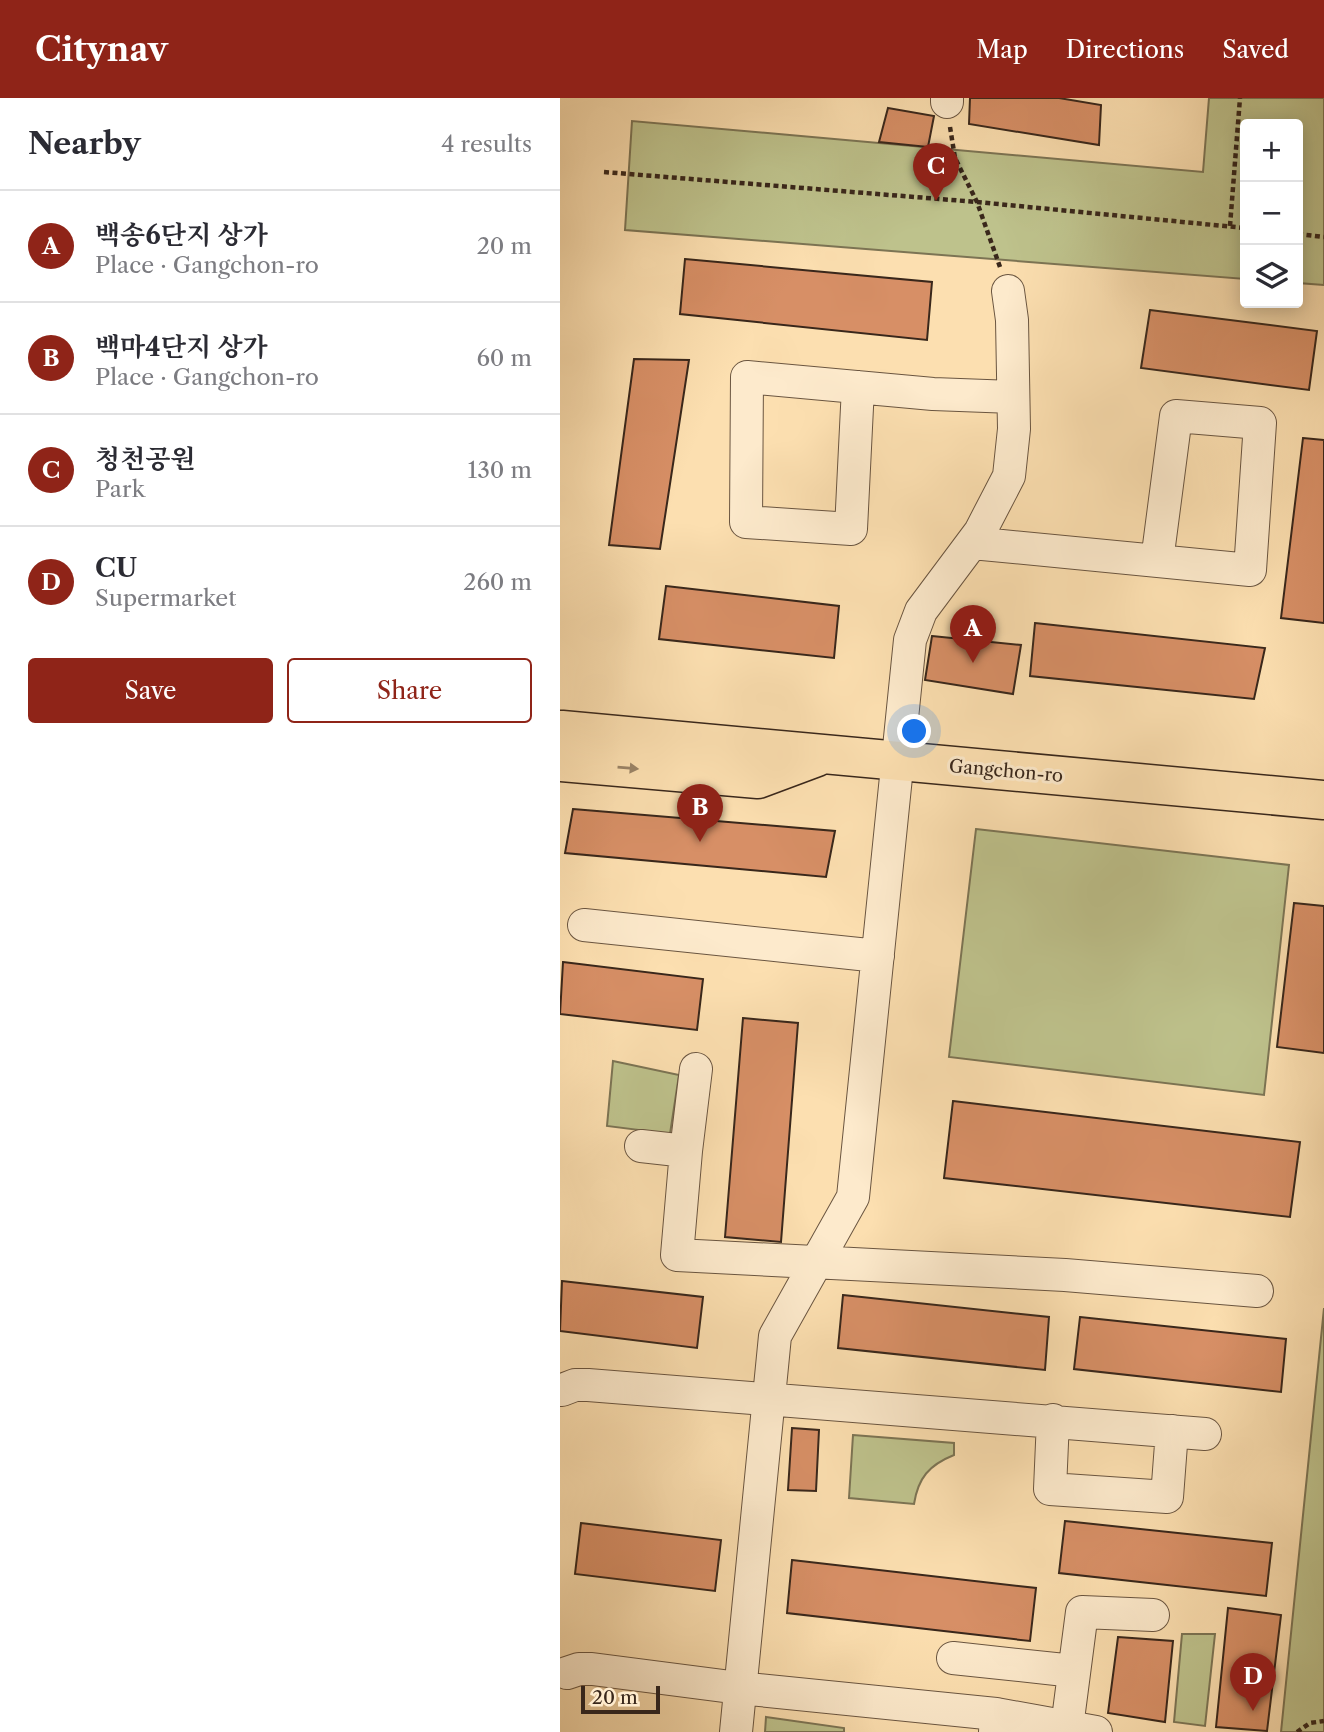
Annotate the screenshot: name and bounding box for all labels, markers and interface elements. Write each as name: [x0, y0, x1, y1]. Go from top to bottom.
text: Citynav: [35, 29, 168, 70]
text: Map: [976, 35, 1028, 64]
text: Directions: [1066, 35, 1184, 64]
text: Saved: [1222, 35, 1289, 64]
map controls: [1240, 119, 1303, 308]
button: +: [1240, 119, 1303, 182]
text: Nearby: [28, 125, 141, 162]
text: 4 results: [441, 130, 532, 158]
pin: C: [913, 143, 959, 201]
button: −: [1240, 182, 1303, 245]
text: 백송6단지 상가: [95, 219, 268, 251]
text: A: [42, 232, 60, 260]
text: 20 m: [477, 232, 532, 260]
button: layers: [1240, 245, 1303, 308]
text: Place · Gangchon-ro: [95, 251, 319, 279]
text: 백마4단지 상가: [95, 331, 268, 363]
text: B: [42, 344, 60, 372]
text: 60 m: [476, 344, 532, 372]
text: Place · Gangchon-ro: [95, 363, 319, 391]
text: 청천공원: [95, 443, 195, 475]
text: C: [42, 456, 60, 484]
text: 130 m: [468, 456, 532, 484]
text: Park: [95, 475, 145, 503]
text: CU: [95, 552, 137, 584]
text: D: [41, 568, 61, 596]
text: 260 m: [463, 568, 532, 596]
text: Supermarket: [95, 584, 236, 612]
pin: A: [950, 605, 996, 663]
button: Save: [28, 658, 273, 723]
button: Share: [287, 658, 532, 723]
your location: [897, 714, 931, 748]
street label: Gangchon-ro: [948, 755, 1064, 787]
one-way arrow: [617, 763, 639, 774]
pin: B: [677, 784, 723, 842]
pin: D: [1230, 1653, 1276, 1711]
scale bar: [581, 1683, 660, 1715]
text: 20 m: [592, 1686, 638, 1709]

